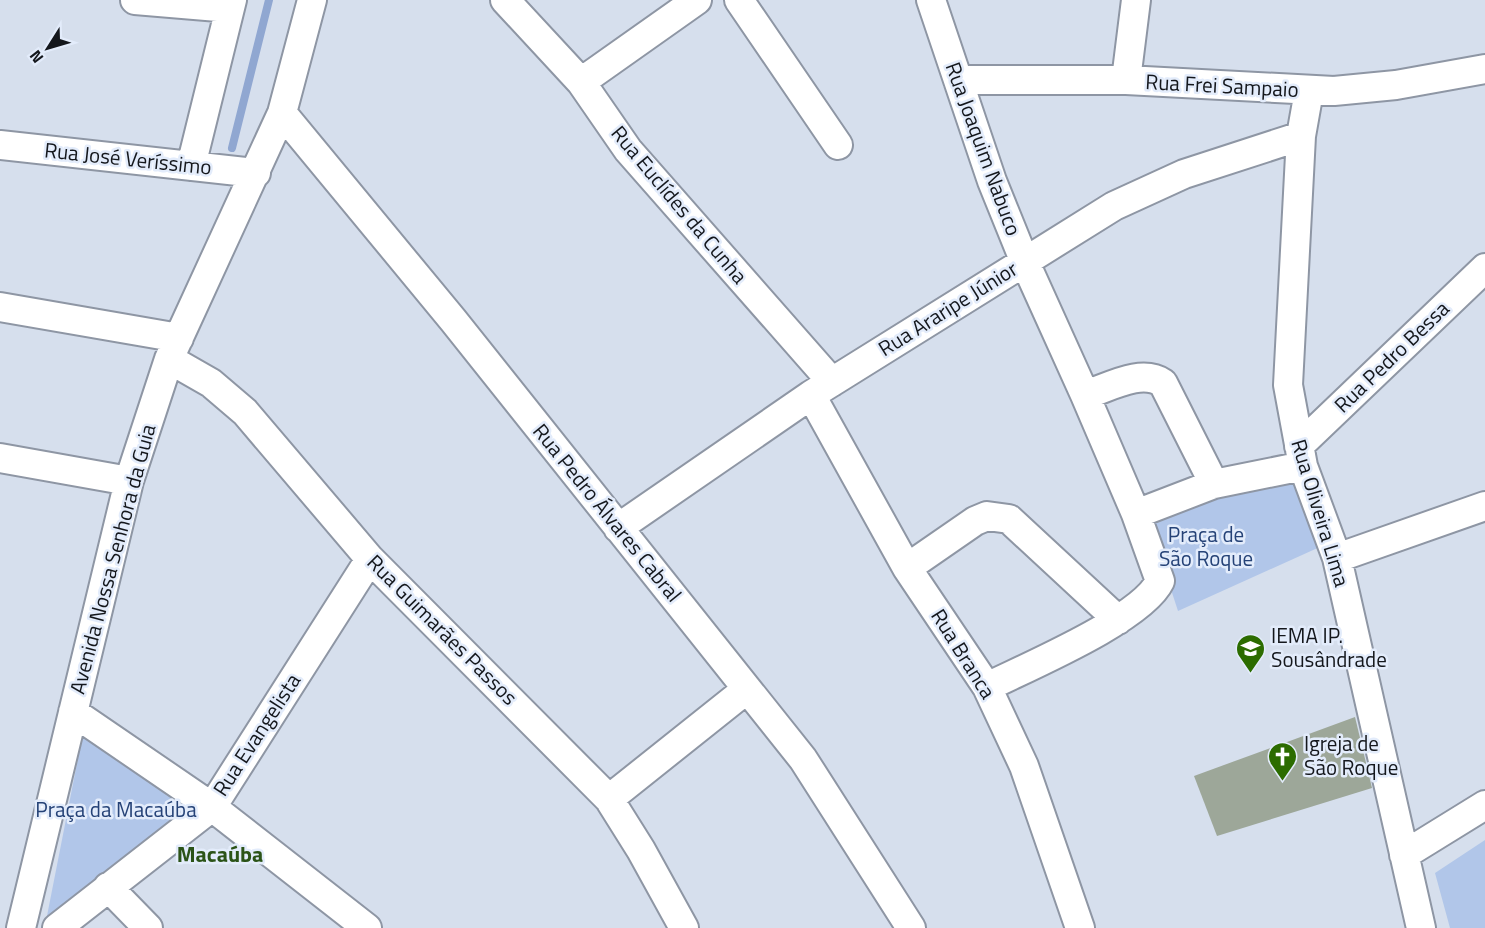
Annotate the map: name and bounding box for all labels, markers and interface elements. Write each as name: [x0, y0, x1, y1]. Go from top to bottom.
north arrow: [18, 18, 78, 78]
text: N: [23, 45, 49, 69]
street label: Rua Joaquim Nabuco: [938, 57, 1030, 240]
street label: Rua Frei Sampaio: [1145, 65, 1299, 105]
street label: Rua Euclídes da Cunha: [604, 118, 756, 291]
street label: Rua José Veríssimo: [43, 133, 213, 183]
street label: Rua Araripe Júnior: [872, 252, 1023, 364]
street label: Rua Pedro Bessa: [1326, 292, 1457, 420]
street label: Rua Pedro Álvares Cabral: [526, 416, 690, 609]
street label: Avenida Nossa Senhora da Guia: [61, 420, 164, 697]
street label: Rua Oliveira Lima: [1283, 435, 1359, 591]
park label: Praça de São Roque: [1159, 518, 1253, 574]
street label: Rua Guimarães Passos: [360, 547, 525, 712]
street label: Rua Branca: [924, 602, 1004, 705]
place label: IEMA IP. Sousândrade: [1271, 619, 1387, 675]
school or university icon: IEMA IP. Sousândrade: [1234, 632, 1266, 674]
street label: Rua Evangelista: [204, 666, 308, 802]
place label: Igreja de São Roque: [1304, 727, 1398, 783]
church icon: Igreja de São Roque: [1267, 740, 1299, 782]
park label: Praça da Macaúba: [35, 793, 197, 825]
district label: Macaúba: [177, 837, 263, 871]

